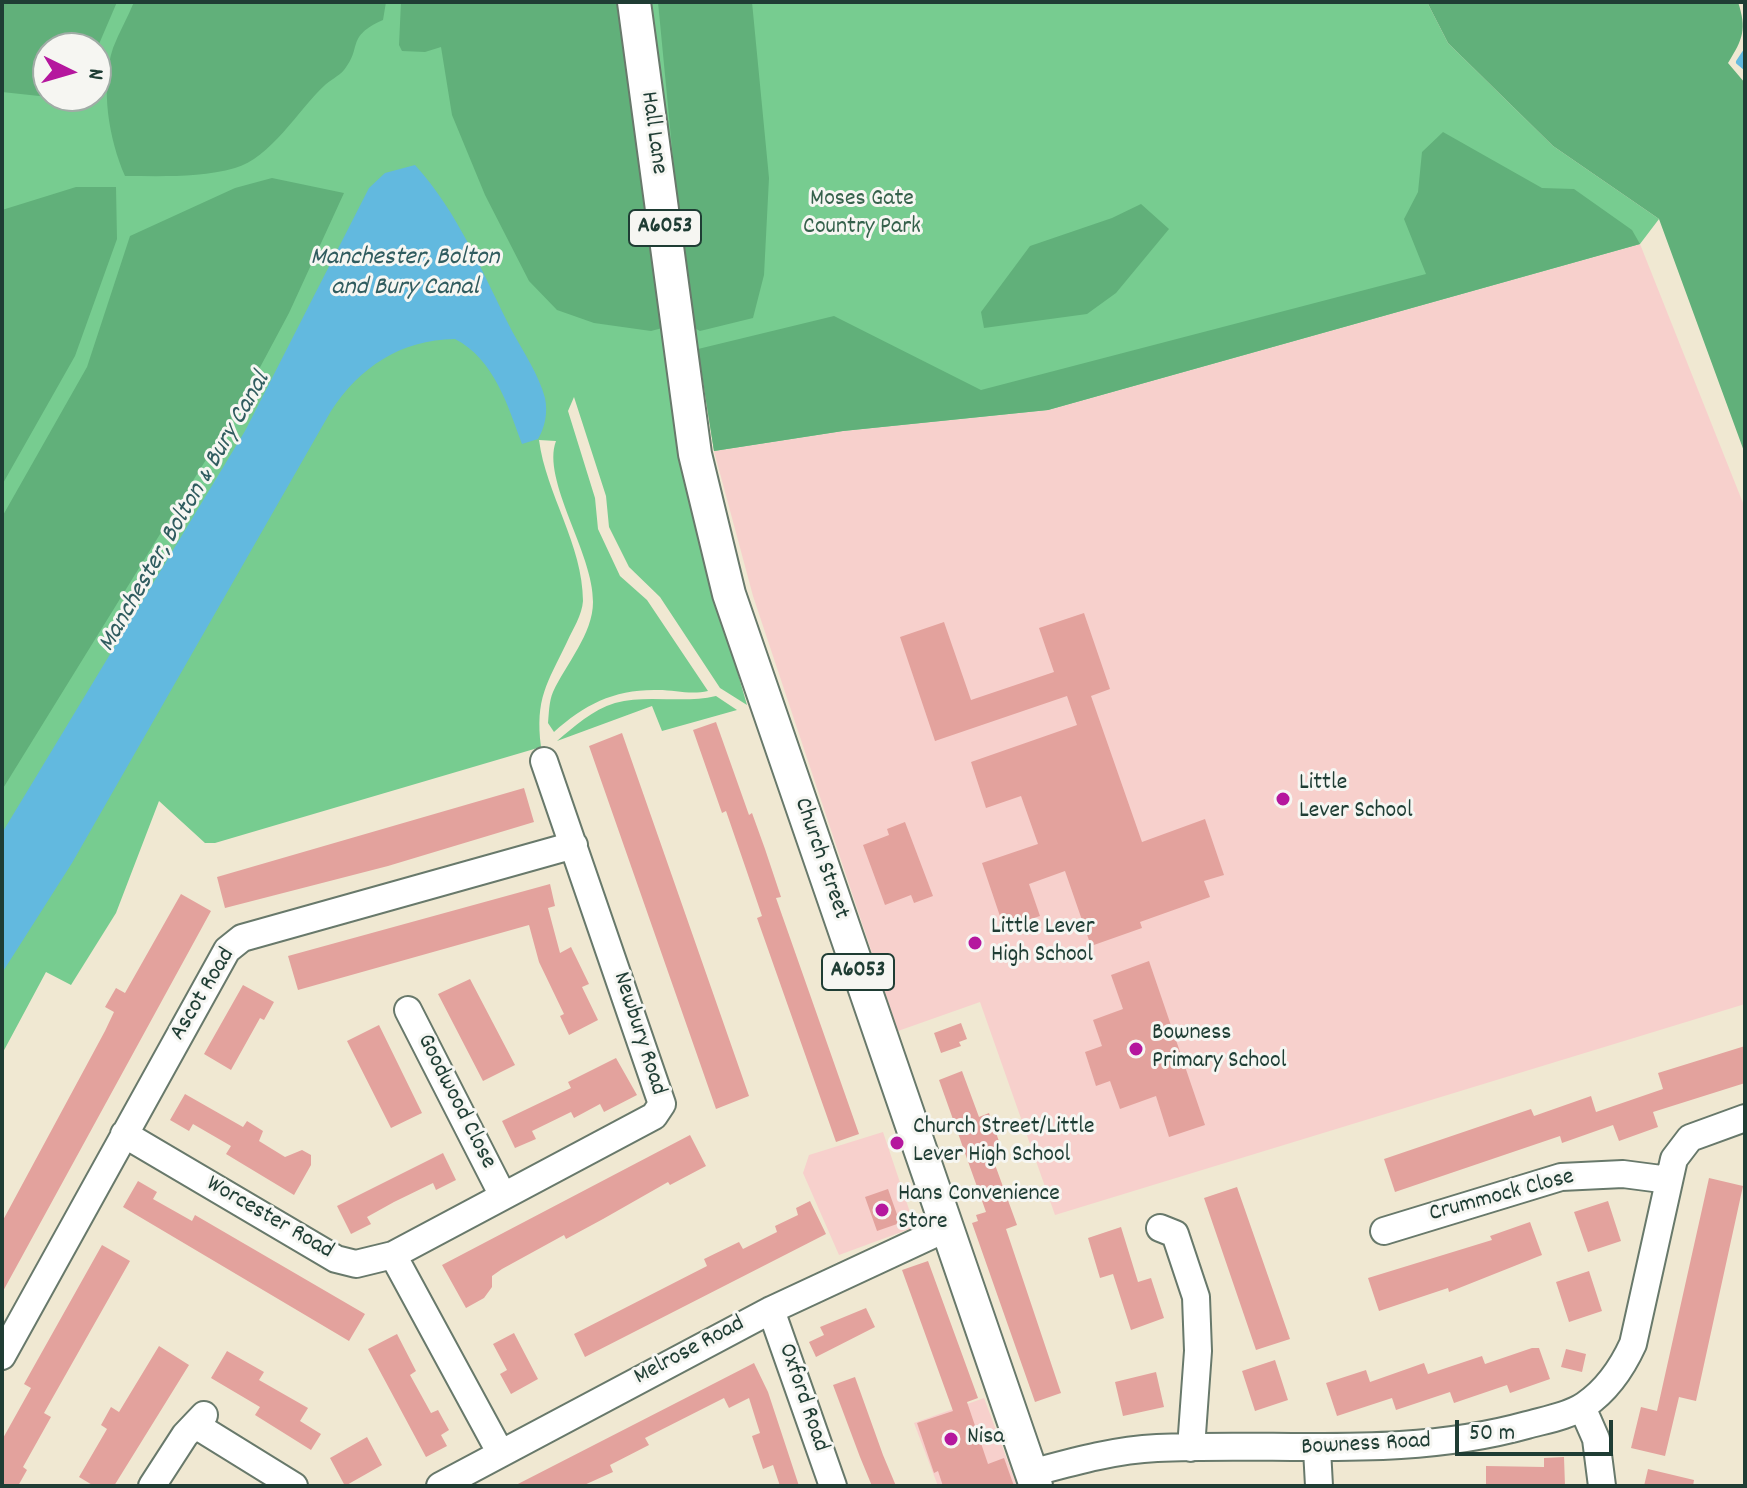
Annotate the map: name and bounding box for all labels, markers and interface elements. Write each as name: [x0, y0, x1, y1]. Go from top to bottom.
north arrow: [32, 32, 112, 112]
text: N: [78, 67, 110, 81]
street label: Hall Lane: [632, 90, 672, 176]
park label: Moses Gate Country Park: [803, 187, 921, 243]
road number: A6053: [629, 210, 701, 246]
water label: Manchester, Bolton and Bury Canal: [310, 243, 500, 304]
water label: Manchester, Bolton & Bury Canal: [93, 368, 279, 658]
place label: Little Lever School: [1299, 771, 1413, 827]
marker: Little Lever School: [1274, 790, 1292, 808]
street label: Church Street: [786, 794, 854, 924]
place label: Little Lever High School: [991, 915, 1095, 971]
marker: Little Lever High School: [966, 934, 984, 952]
street label: Ascot Road: [165, 944, 243, 1046]
road number: A6053: [822, 954, 894, 990]
street label: Newbury Road: [605, 969, 671, 1099]
place label: Bowness Primary School: [1152, 1021, 1286, 1077]
street label: Goodwood Close: [409, 1030, 501, 1174]
marker: Bowness Primary School: [1127, 1040, 1145, 1058]
place label: Church Street/Little Lever High School: [913, 1115, 1095, 1171]
marker: Church Street/Little Lever High School: [888, 1134, 906, 1152]
street label: Crummock Close: [1426, 1164, 1578, 1230]
street label: Worcester Road: [200, 1171, 338, 1267]
place label: Hans Convenience Store: [898, 1182, 1060, 1238]
marker: Hans Convenience Store: [873, 1201, 891, 1219]
street label: Melrose Road: [630, 1311, 750, 1393]
street label: Oxford Road: [770, 1340, 834, 1456]
scale bar: [1459, 1404, 1617, 1454]
text: 50 m: [1469, 1417, 1515, 1451]
place label: Nisa: [967, 1425, 1005, 1453]
street label: Bowness Road: [1300, 1428, 1432, 1464]
marker: Nisa: [942, 1430, 960, 1448]

